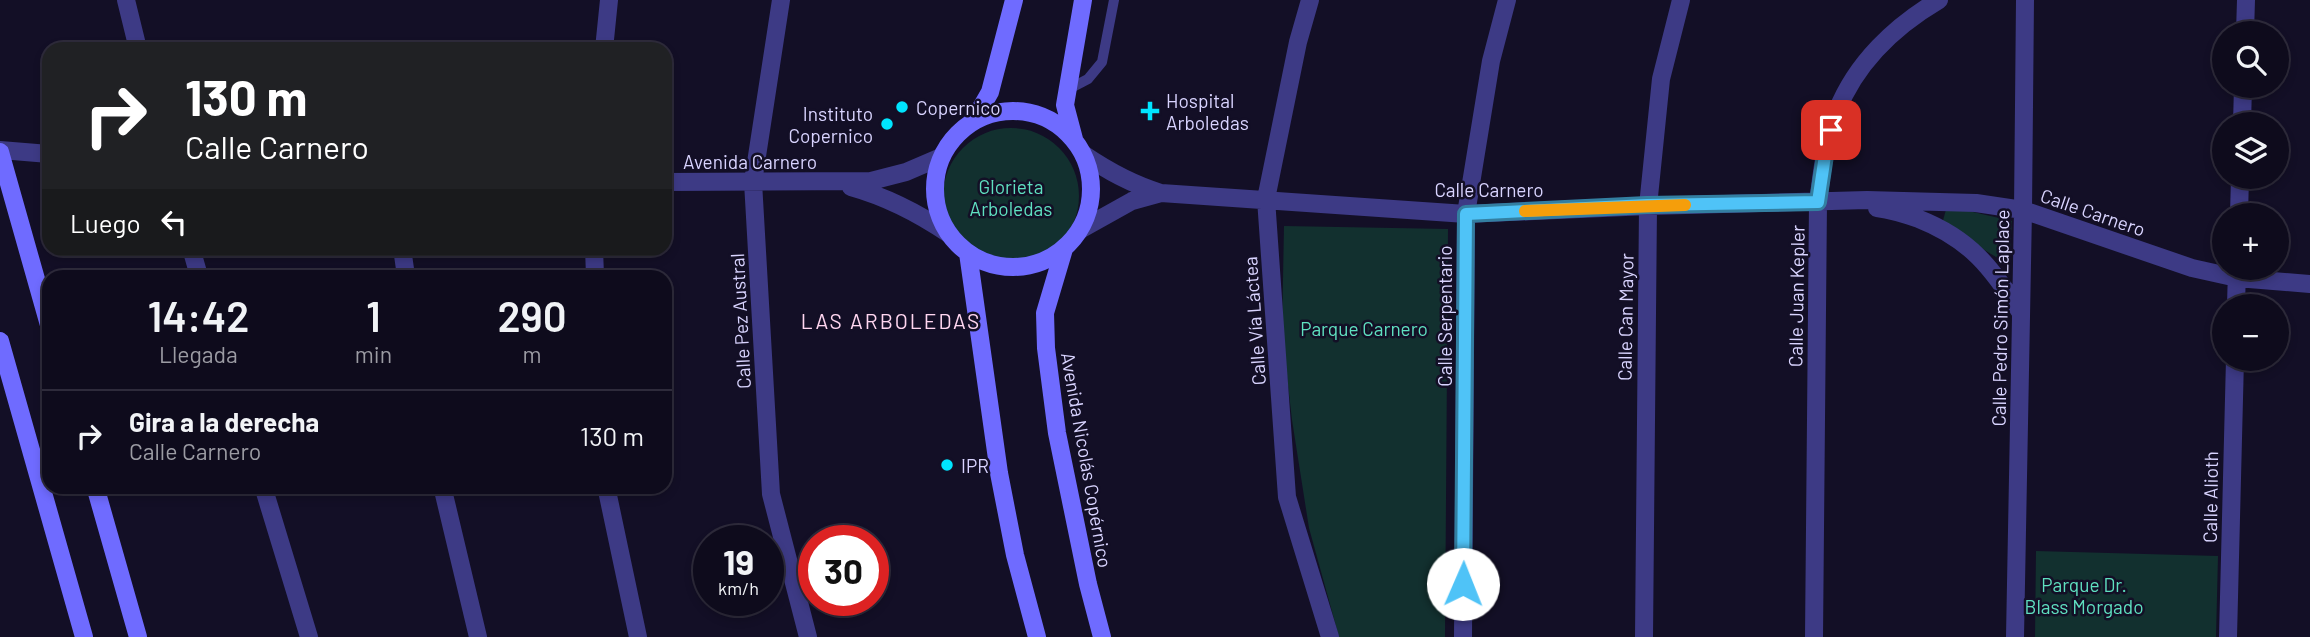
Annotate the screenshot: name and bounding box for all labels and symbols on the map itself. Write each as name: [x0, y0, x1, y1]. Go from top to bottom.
place label: Hospital Arboledas: [1166, 89, 1249, 134]
place label: Copernico: [916, 96, 1001, 119]
marker: Copernico: [894, 99, 910, 115]
pin: [1801, 100, 1861, 160]
marker: Hospital Arboledas: [1140, 101, 1160, 121]
place label: Instituto Copernico: [788, 102, 873, 147]
marker: Instituto Copernico: [879, 116, 895, 132]
street label: Avenida Carnero: [683, 150, 817, 173]
park label: Glorieta Arboledas: [970, 175, 1052, 220]
street label: Calle Carnero: [1434, 178, 1544, 201]
street label: Calle Carnero: [2038, 183, 2148, 241]
street label: Calle Pedro Simón Laplace: [1987, 209, 2013, 427]
street label: Calle Juan Kepler: [1783, 225, 1809, 367]
street label: Calle Serpentario: [1433, 245, 1456, 387]
street label: Calle Pez Austral: [725, 253, 755, 389]
street label: Calle Can Mayor: [1612, 253, 1638, 381]
street label: Calle Vía Láctea: [1238, 256, 1270, 386]
district label: LAS ARBOLEDAS: [801, 308, 981, 333]
park label: Parque Carnero: [1300, 317, 1428, 340]
street label: Avenida Nicolás Copérnico: [1057, 351, 1117, 569]
street label: Calle Alioth: [2198, 451, 2222, 543]
place label: IPR: [961, 454, 989, 477]
marker: IPR: [939, 457, 955, 473]
speed limit sign: 30: [798, 525, 889, 616]
position arrow: [1426, 547, 1500, 621]
park label: Parque Dr. Blass Morgado: [2024, 573, 2144, 618]

